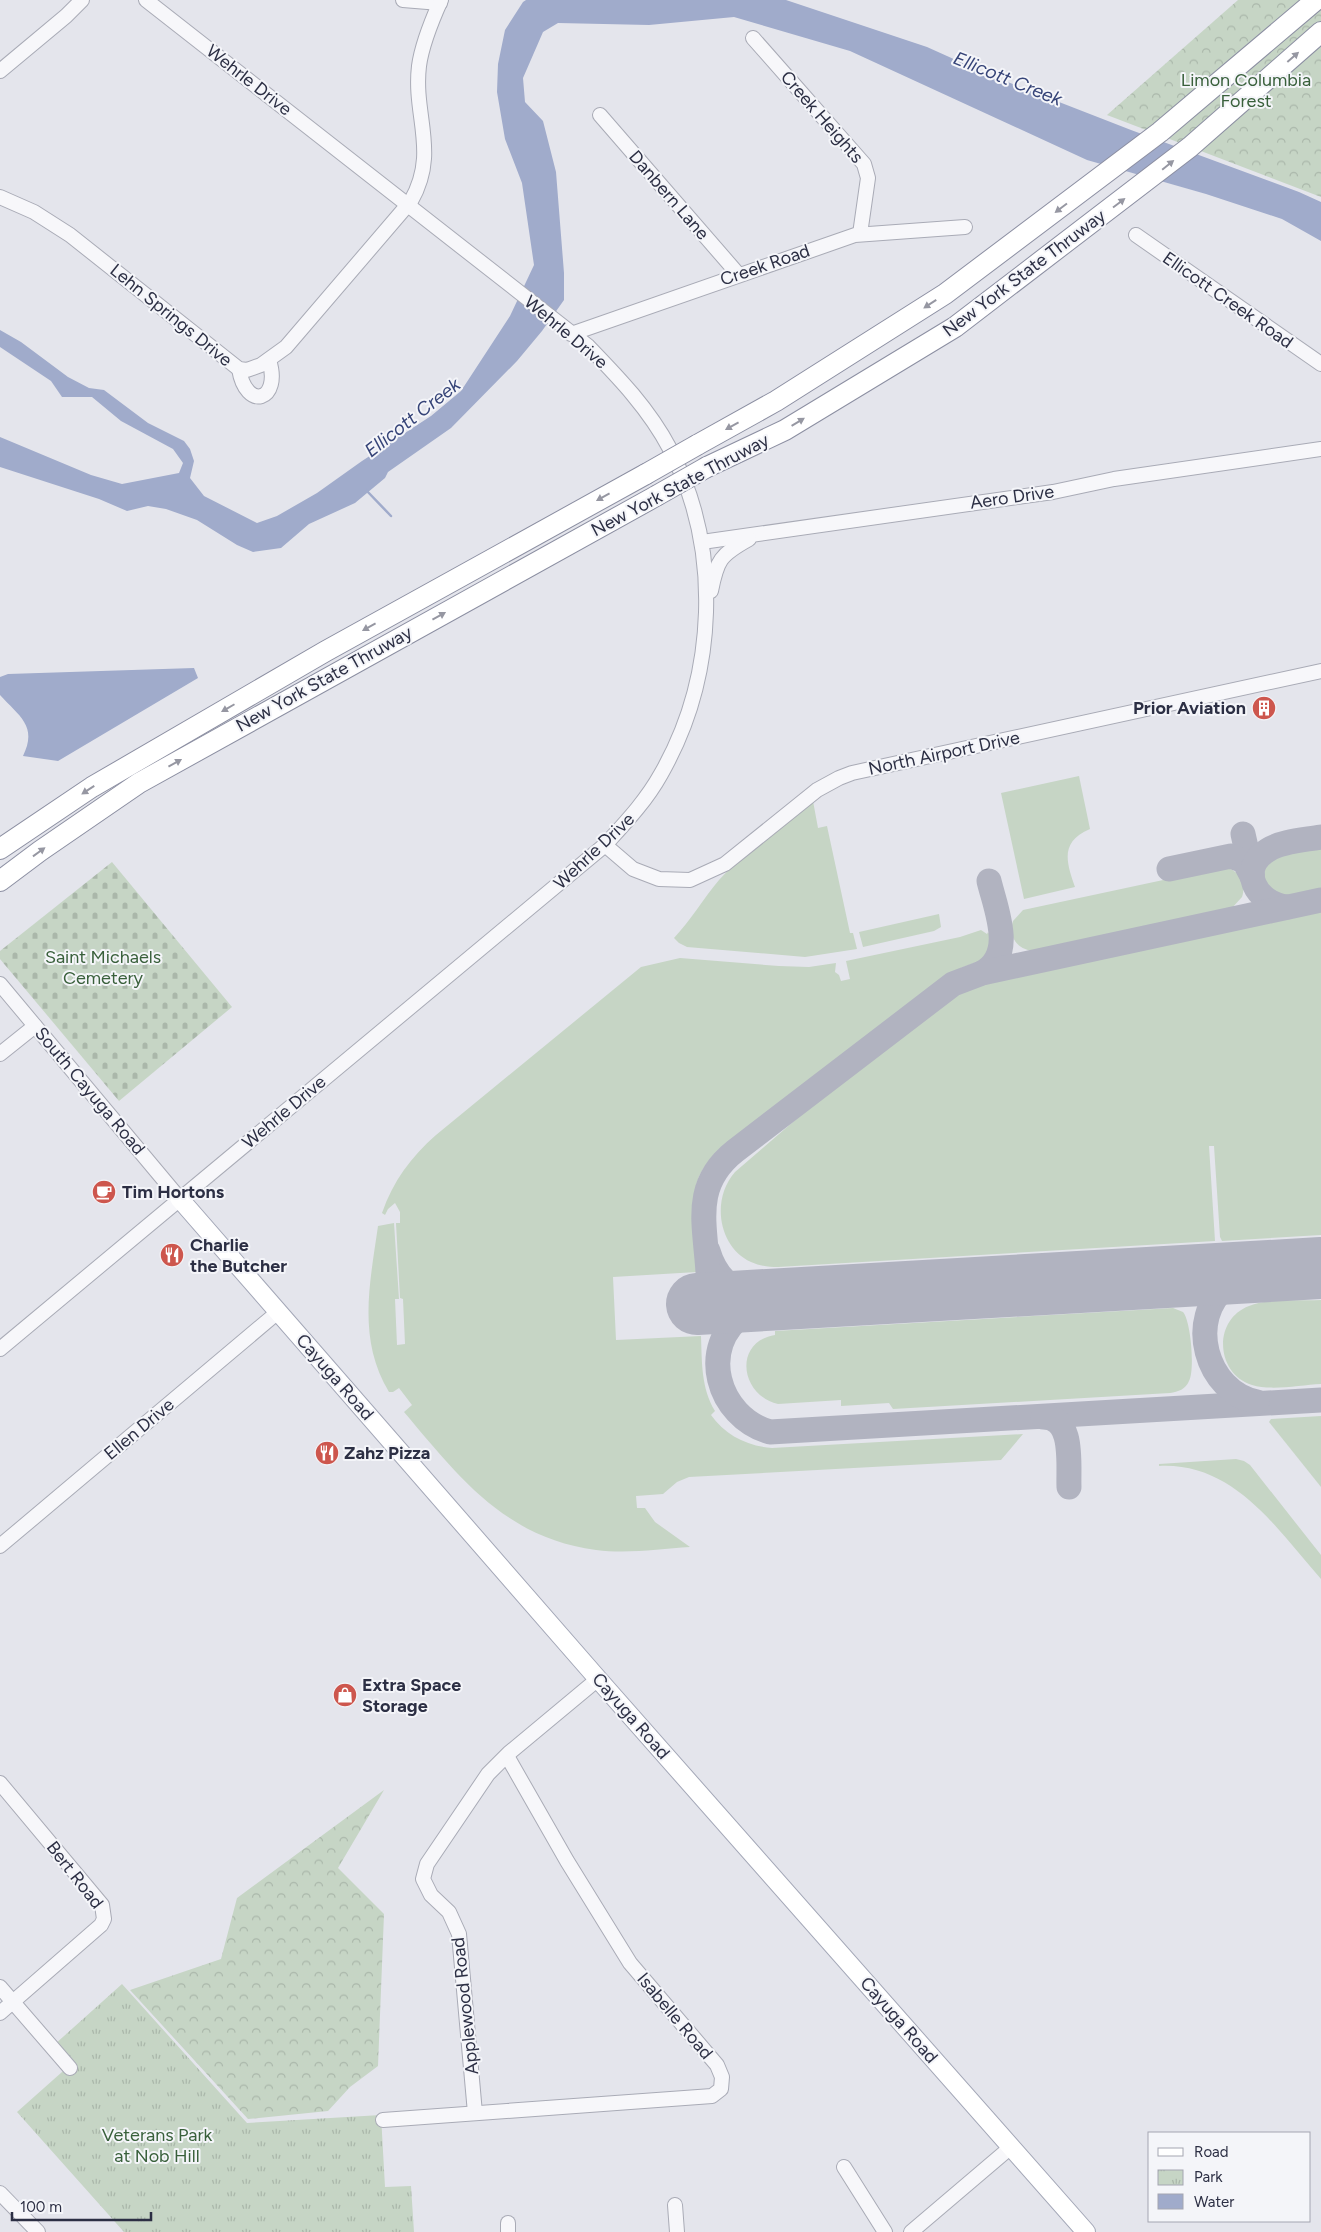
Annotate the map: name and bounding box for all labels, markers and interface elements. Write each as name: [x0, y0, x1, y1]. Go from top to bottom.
street label: Wehrle Drive: [202, 40, 296, 120]
water label: Ellicott Creek: [950, 46, 1066, 111]
one-way arrow: [1286, 52, 1299, 63]
street label: Creek Heights: [776, 66, 868, 168]
park label: Limon Columbia Forest: [1181, 69, 1311, 112]
street label: Danbern Lane: [624, 146, 714, 244]
one-way arrow: [1161, 160, 1174, 171]
one-way arrow: [1112, 197, 1125, 208]
one-way arrow: [1054, 203, 1068, 213]
street label: New York State Thruway: [938, 204, 1110, 341]
street label: Creek Road: [717, 239, 813, 291]
street label: Ellicott Creek Road: [1158, 247, 1298, 353]
street label: Lehn Springs Drive: [106, 259, 237, 371]
street label: Wehrle Drive: [520, 291, 612, 373]
one-way arrow: [923, 299, 937, 308]
water label: Ellicott Creek: [360, 372, 465, 462]
one-way arrow: [791, 418, 804, 427]
one-way arrow: [725, 422, 739, 430]
street label: New York State Thruway: [587, 429, 773, 541]
street label: Aero Drive: [969, 480, 1056, 514]
one-way arrow: [596, 493, 611, 501]
one-way arrow: [432, 611, 446, 620]
street label: New York State Thruway: [232, 621, 416, 737]
one-way arrow: [362, 623, 377, 631]
building icon: Prior Aviation: [1251, 695, 1277, 721]
place label: Prior Aviation: [1133, 697, 1246, 719]
one-way arrow: [222, 703, 235, 712]
street label: North Airport Drive: [866, 726, 1022, 780]
one-way arrow: [167, 759, 182, 767]
one-way arrow: [82, 785, 95, 795]
street label: Wehrle Drive: [549, 808, 639, 894]
one-way arrow: [32, 846, 45, 857]
park label: Saint Michaels Cemetery: [45, 946, 161, 989]
street label: South Cayuga Road: [30, 1023, 150, 1159]
street label: Wehrle Drive: [238, 1071, 330, 1153]
cafe icon: Tim Hortons: [91, 1179, 117, 1205]
place label: Tim Hortons: [122, 1181, 225, 1203]
place label: Charlie the Butcher: [190, 1234, 287, 1277]
restaurant icon: Charlie the Butcher: [159, 1242, 185, 1268]
street label: Cayuga Road: [292, 1329, 378, 1425]
street label: Ellen Drive: [100, 1393, 179, 1465]
restaurant icon: Zahz Pizza: [314, 1440, 340, 1466]
place label: Zahz Pizza: [344, 1442, 430, 1464]
street label: Cayuga Road: [588, 1668, 674, 1764]
place label: Extra Space Storage: [362, 1674, 461, 1717]
shop icon: Extra Space Storage: [332, 1682, 358, 1708]
street label: Bert Road: [42, 1837, 108, 1913]
street label: Applewood Road: [447, 1936, 483, 2076]
street label: Isabelle Road: [632, 1968, 718, 2064]
street label: Cayuga Road: [856, 1972, 942, 2068]
park label: Veterans Park at Nob Hill: [102, 2124, 213, 2167]
legend: [1148, 2132, 1311, 2222]
text: Road: [1194, 2143, 1229, 2161]
text: Park: [1194, 2168, 1223, 2186]
scale bar: [12, 2190, 151, 2222]
text: Water: [1194, 2193, 1234, 2211]
text: 100 m: [20, 2198, 62, 2216]

